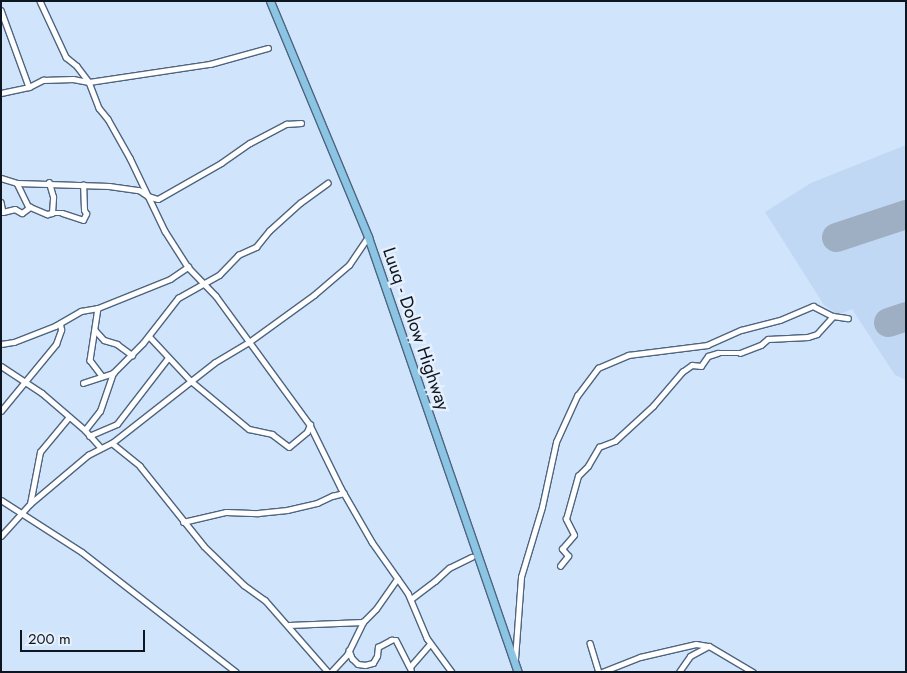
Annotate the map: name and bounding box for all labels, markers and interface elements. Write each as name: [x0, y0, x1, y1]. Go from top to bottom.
street label: Luuq - Dolow Highway: [378, 245, 454, 413]
scale bar: [22, 620, 148, 652]
text: 200 m: [28, 628, 71, 650]

